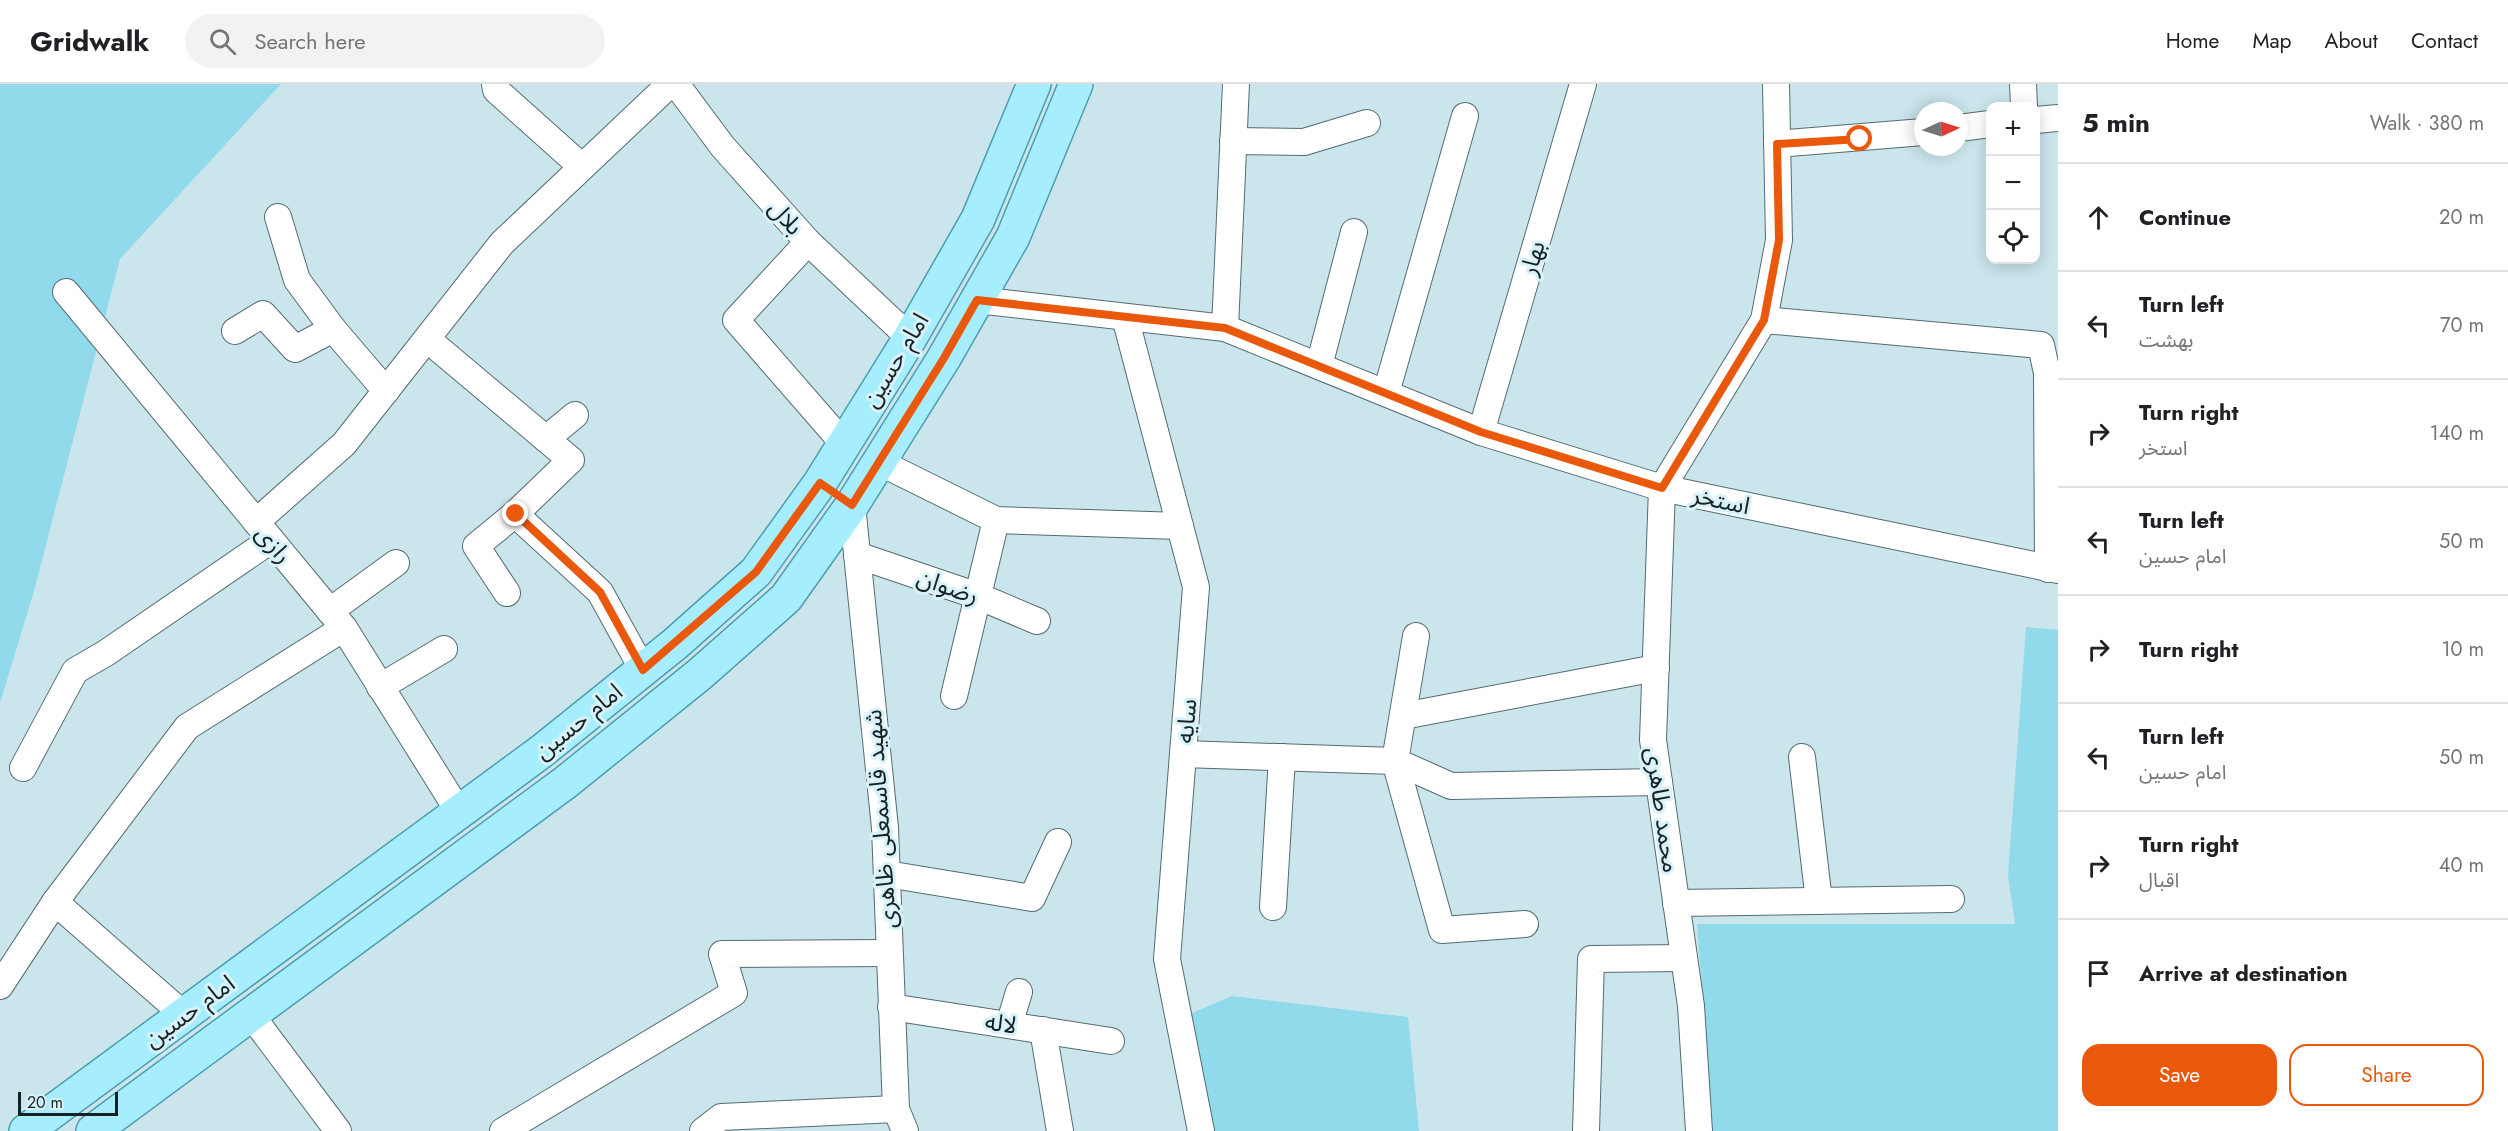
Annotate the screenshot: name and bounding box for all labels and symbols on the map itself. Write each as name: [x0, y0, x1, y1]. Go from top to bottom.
north arrow: [1914, 102, 1968, 156]
route start: [1846, 125, 1872, 151]
street label: بلال: [760, 191, 812, 243]
street label: بهار: [1510, 237, 1554, 280]
street label: امام حسین: [853, 306, 938, 415]
street label: استخر: [1688, 477, 1753, 523]
route end: [502, 500, 528, 526]
street label: رازی: [247, 517, 301, 571]
street label: رضوان: [912, 559, 984, 613]
street label: امام حسین: [526, 674, 630, 768]
street label: سایه: [1167, 697, 1205, 745]
street label: شهید قاسمعلی ظاهری: [855, 708, 905, 930]
street label: محمد طاهری: [1637, 745, 1689, 875]
street label: امام حسین: [136, 966, 242, 1057]
street label: لاله: [983, 1003, 1019, 1043]
scale bar: [18, 1089, 118, 1116]

